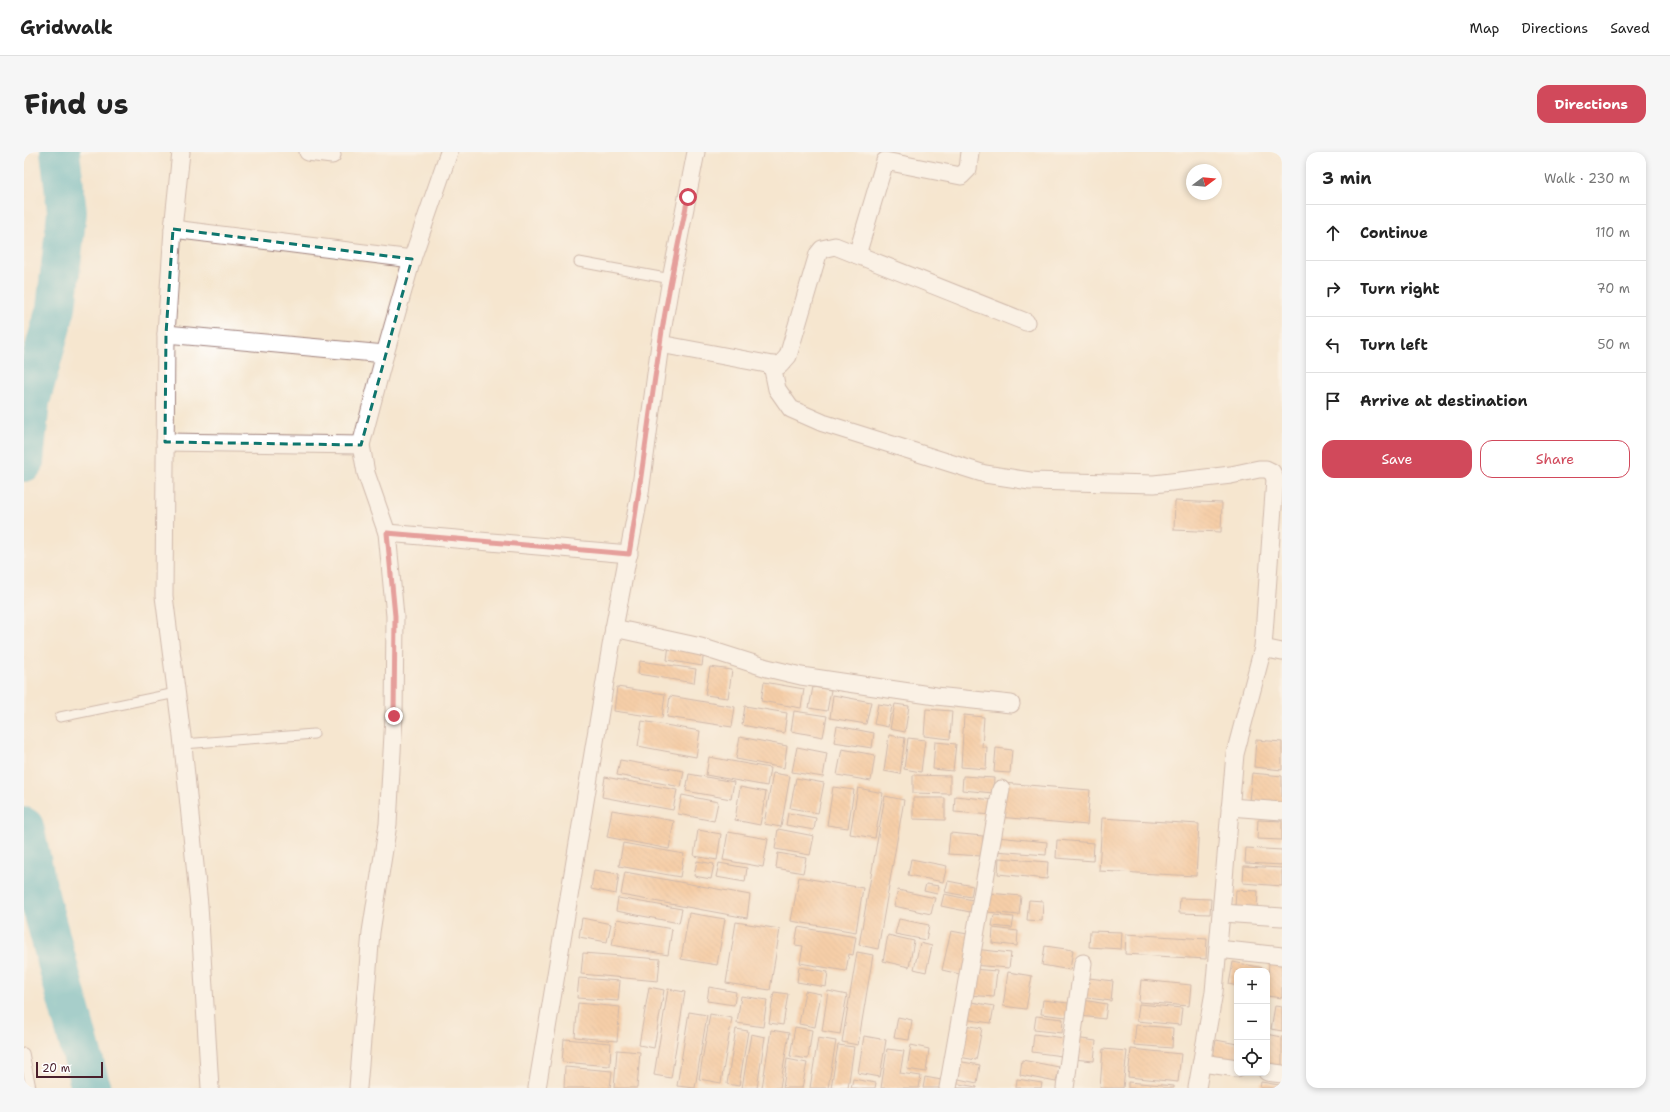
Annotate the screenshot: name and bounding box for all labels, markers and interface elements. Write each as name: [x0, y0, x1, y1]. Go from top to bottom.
text: Gridwalk: [20, 15, 113, 40]
text: Map: [1470, 19, 1500, 37]
text: Directions: [1522, 19, 1588, 37]
text: Saved: [1610, 19, 1650, 37]
text: Find us: [24, 85, 129, 123]
button: Directions: [1537, 85, 1646, 123]
north arrow: [1186, 164, 1222, 200]
text: 3 min: [1322, 167, 1372, 189]
text: Walk · 230 m: [1544, 170, 1630, 187]
route start: [679, 188, 697, 206]
icon: ahead: [1322, 222, 1344, 244]
text: Continue: [1360, 223, 1428, 243]
text: 110 m: [1595, 224, 1630, 241]
icon: right: [1322, 278, 1344, 300]
text: Turn right: [1360, 279, 1440, 299]
text: 70 m: [1596, 280, 1630, 297]
icon: left: [1322, 334, 1344, 356]
text: Turn left: [1360, 335, 1428, 355]
text: 50 m: [1597, 336, 1630, 353]
icon: arrive: [1322, 390, 1344, 412]
text: Arrive at destination: [1360, 391, 1528, 411]
button: Save: [1322, 440, 1472, 478]
button: Share: [1480, 440, 1630, 478]
route end: [385, 707, 403, 725]
map controls: [1234, 968, 1270, 1076]
button: +: [1234, 968, 1270, 1004]
button: −: [1234, 1004, 1270, 1040]
button: locate: [1234, 1040, 1270, 1076]
scale bar: [36, 1060, 103, 1079]
text: 20 m: [42, 1061, 70, 1076]

